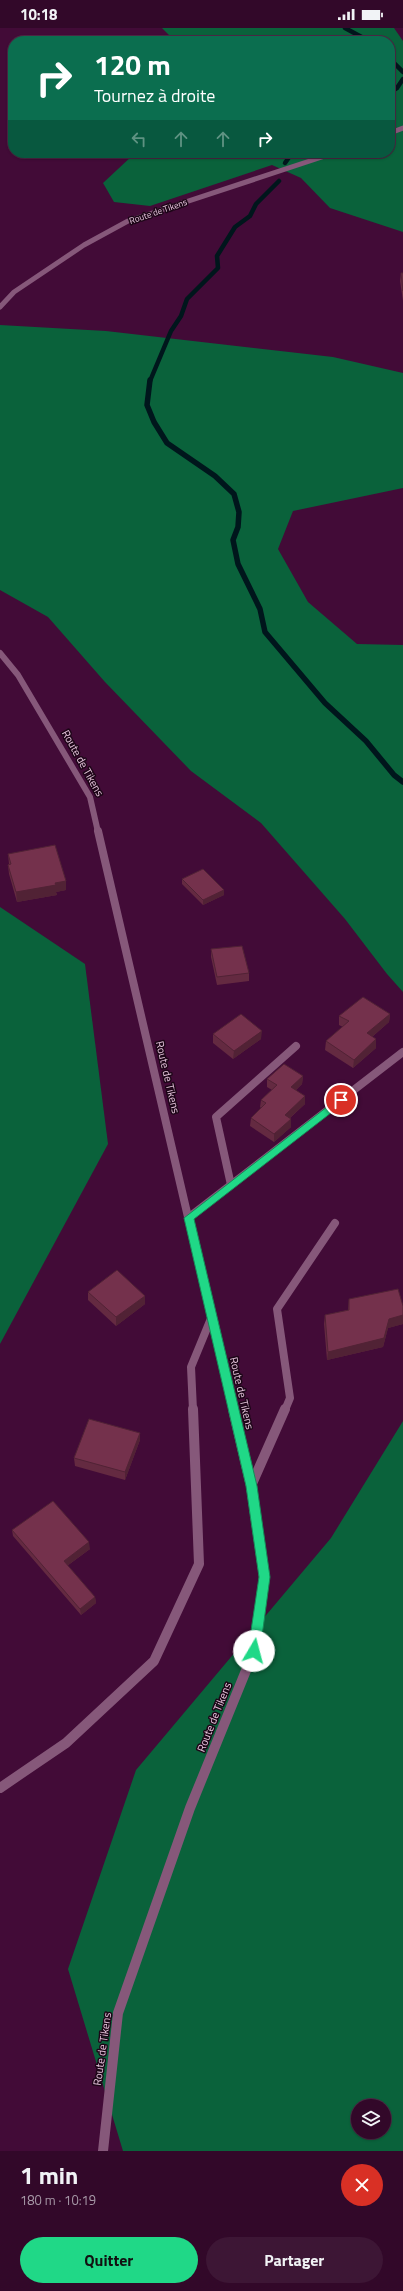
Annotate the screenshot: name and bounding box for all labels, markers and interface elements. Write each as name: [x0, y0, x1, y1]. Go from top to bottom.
text: 10:18: [20, 3, 57, 26]
text: 120 m: [94, 43, 171, 86]
icon: right: [28, 52, 80, 104]
text: Tournez à droite: [94, 82, 215, 109]
icon: left: [128, 128, 150, 150]
icon: ahead: [170, 128, 192, 150]
icon: ahead: [212, 128, 234, 150]
icon: right: [254, 128, 276, 150]
street label: Route de Tikens: [127, 195, 189, 227]
street label: Route de Tikens: [58, 727, 108, 799]
street label: Route de Tikens: [152, 1039, 184, 1115]
pin: [324, 1083, 358, 1117]
icon: arrive: [330, 1089, 352, 1111]
street label: Route de Tikens: [226, 1355, 258, 1431]
position arrow: [233, 1630, 275, 1672]
street label: Route de Tikens: [193, 1680, 235, 1754]
street label: Route de Tikens: [89, 2011, 115, 2087]
map controls: [351, 2099, 391, 2139]
button: layers: [351, 2099, 391, 2139]
text: 1 min: [20, 2157, 78, 2193]
button: close: [341, 2164, 383, 2206]
text: 180 m · 10:19: [20, 2190, 96, 2210]
button: Quitter: [20, 2237, 198, 2283]
button: Partager: [206, 2237, 383, 2283]

